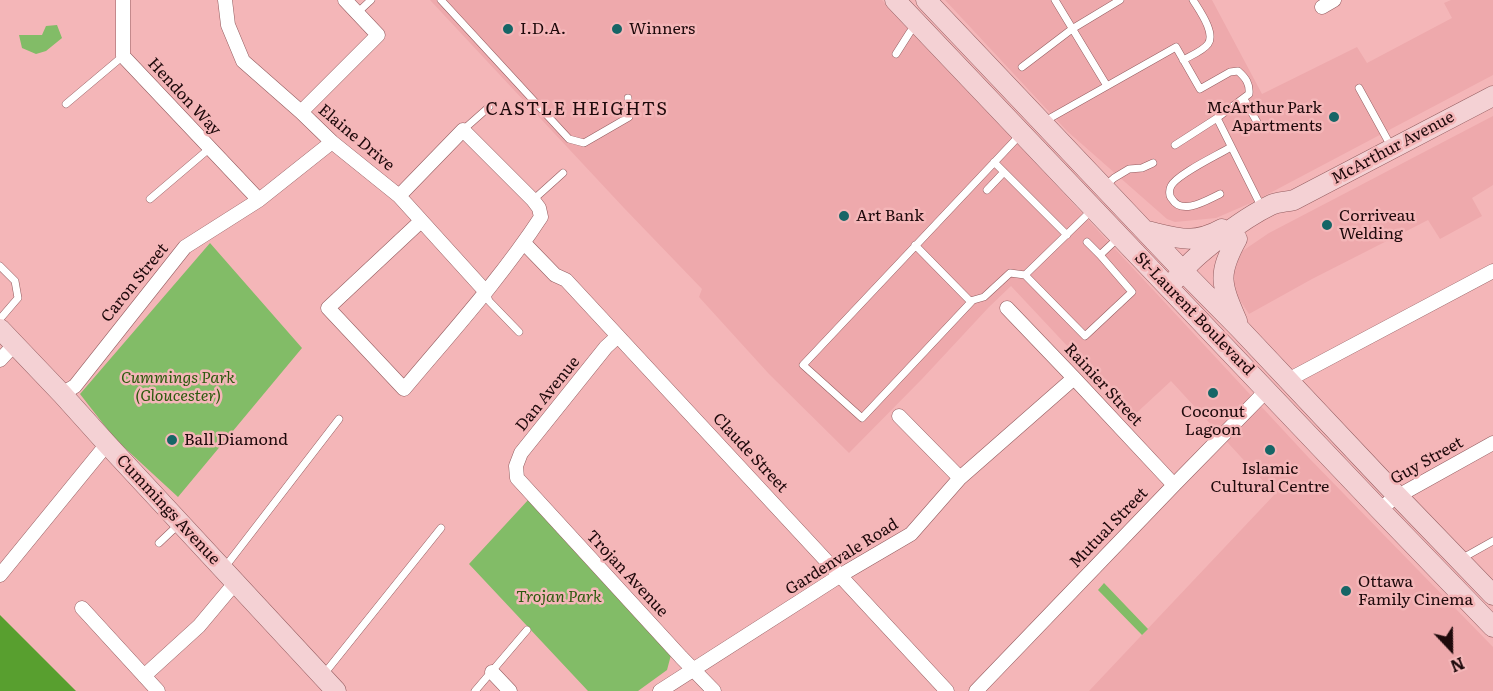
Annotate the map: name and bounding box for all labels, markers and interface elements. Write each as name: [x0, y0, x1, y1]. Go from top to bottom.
place label: I.D.A.: [520, 19, 566, 39]
place label: Winners: [629, 19, 695, 39]
marker: I.D.A.: [501, 22, 515, 36]
marker: Winners: [610, 22, 624, 36]
street label: Hendon Way: [143, 54, 225, 140]
place label: McArthur Park Apartments: [1207, 98, 1322, 136]
district label: CASTLE HEIGHTS: [486, 99, 668, 121]
street label: Elaine Drive: [314, 101, 398, 175]
street label: McArthur Avenue: [1328, 107, 1458, 189]
marker: McArthur Park Apartments: [1327, 110, 1341, 124]
place label: Art Bank: [856, 206, 924, 226]
place label: Corriveau Welding: [1339, 206, 1415, 244]
marker: Art Bank: [837, 209, 851, 223]
marker: Corriveau Welding: [1320, 218, 1334, 232]
street label: Caron Street: [97, 240, 173, 326]
street label: St-Laurent Boulevard: [1130, 248, 1258, 380]
street label: Rainier Street: [1060, 340, 1146, 430]
street label: Dan Avenue: [512, 353, 584, 435]
park label: Cummings Park (Gloucester): [121, 368, 235, 406]
marker: Coconut Lagoon: [1206, 386, 1220, 400]
place label: Coconut Lagoon: [1181, 402, 1245, 440]
street label: Claude Street: [708, 409, 792, 497]
place label: Ball Diamond: [184, 430, 288, 450]
marker: Ball Diamond: [165, 433, 179, 447]
street label: Guy Street: [1387, 433, 1467, 489]
marker: Islamic Cultural Centre: [1263, 443, 1277, 457]
street label: Cummings Avenue: [112, 451, 224, 569]
place label: Islamic Cultural Centre: [1211, 459, 1329, 497]
street label: Mutual Street: [1066, 484, 1152, 572]
street label: Gardenvale Road: [782, 515, 902, 599]
street label: Trojan Avenue: [582, 527, 672, 621]
place label: Ottawa Family Cinema: [1358, 572, 1473, 610]
marker: Ottawa Family Cinema: [1339, 584, 1353, 598]
park label: Trojan Park: [516, 587, 602, 607]
north arrow: [1421, 619, 1481, 679]
text: N: [1447, 652, 1468, 679]

